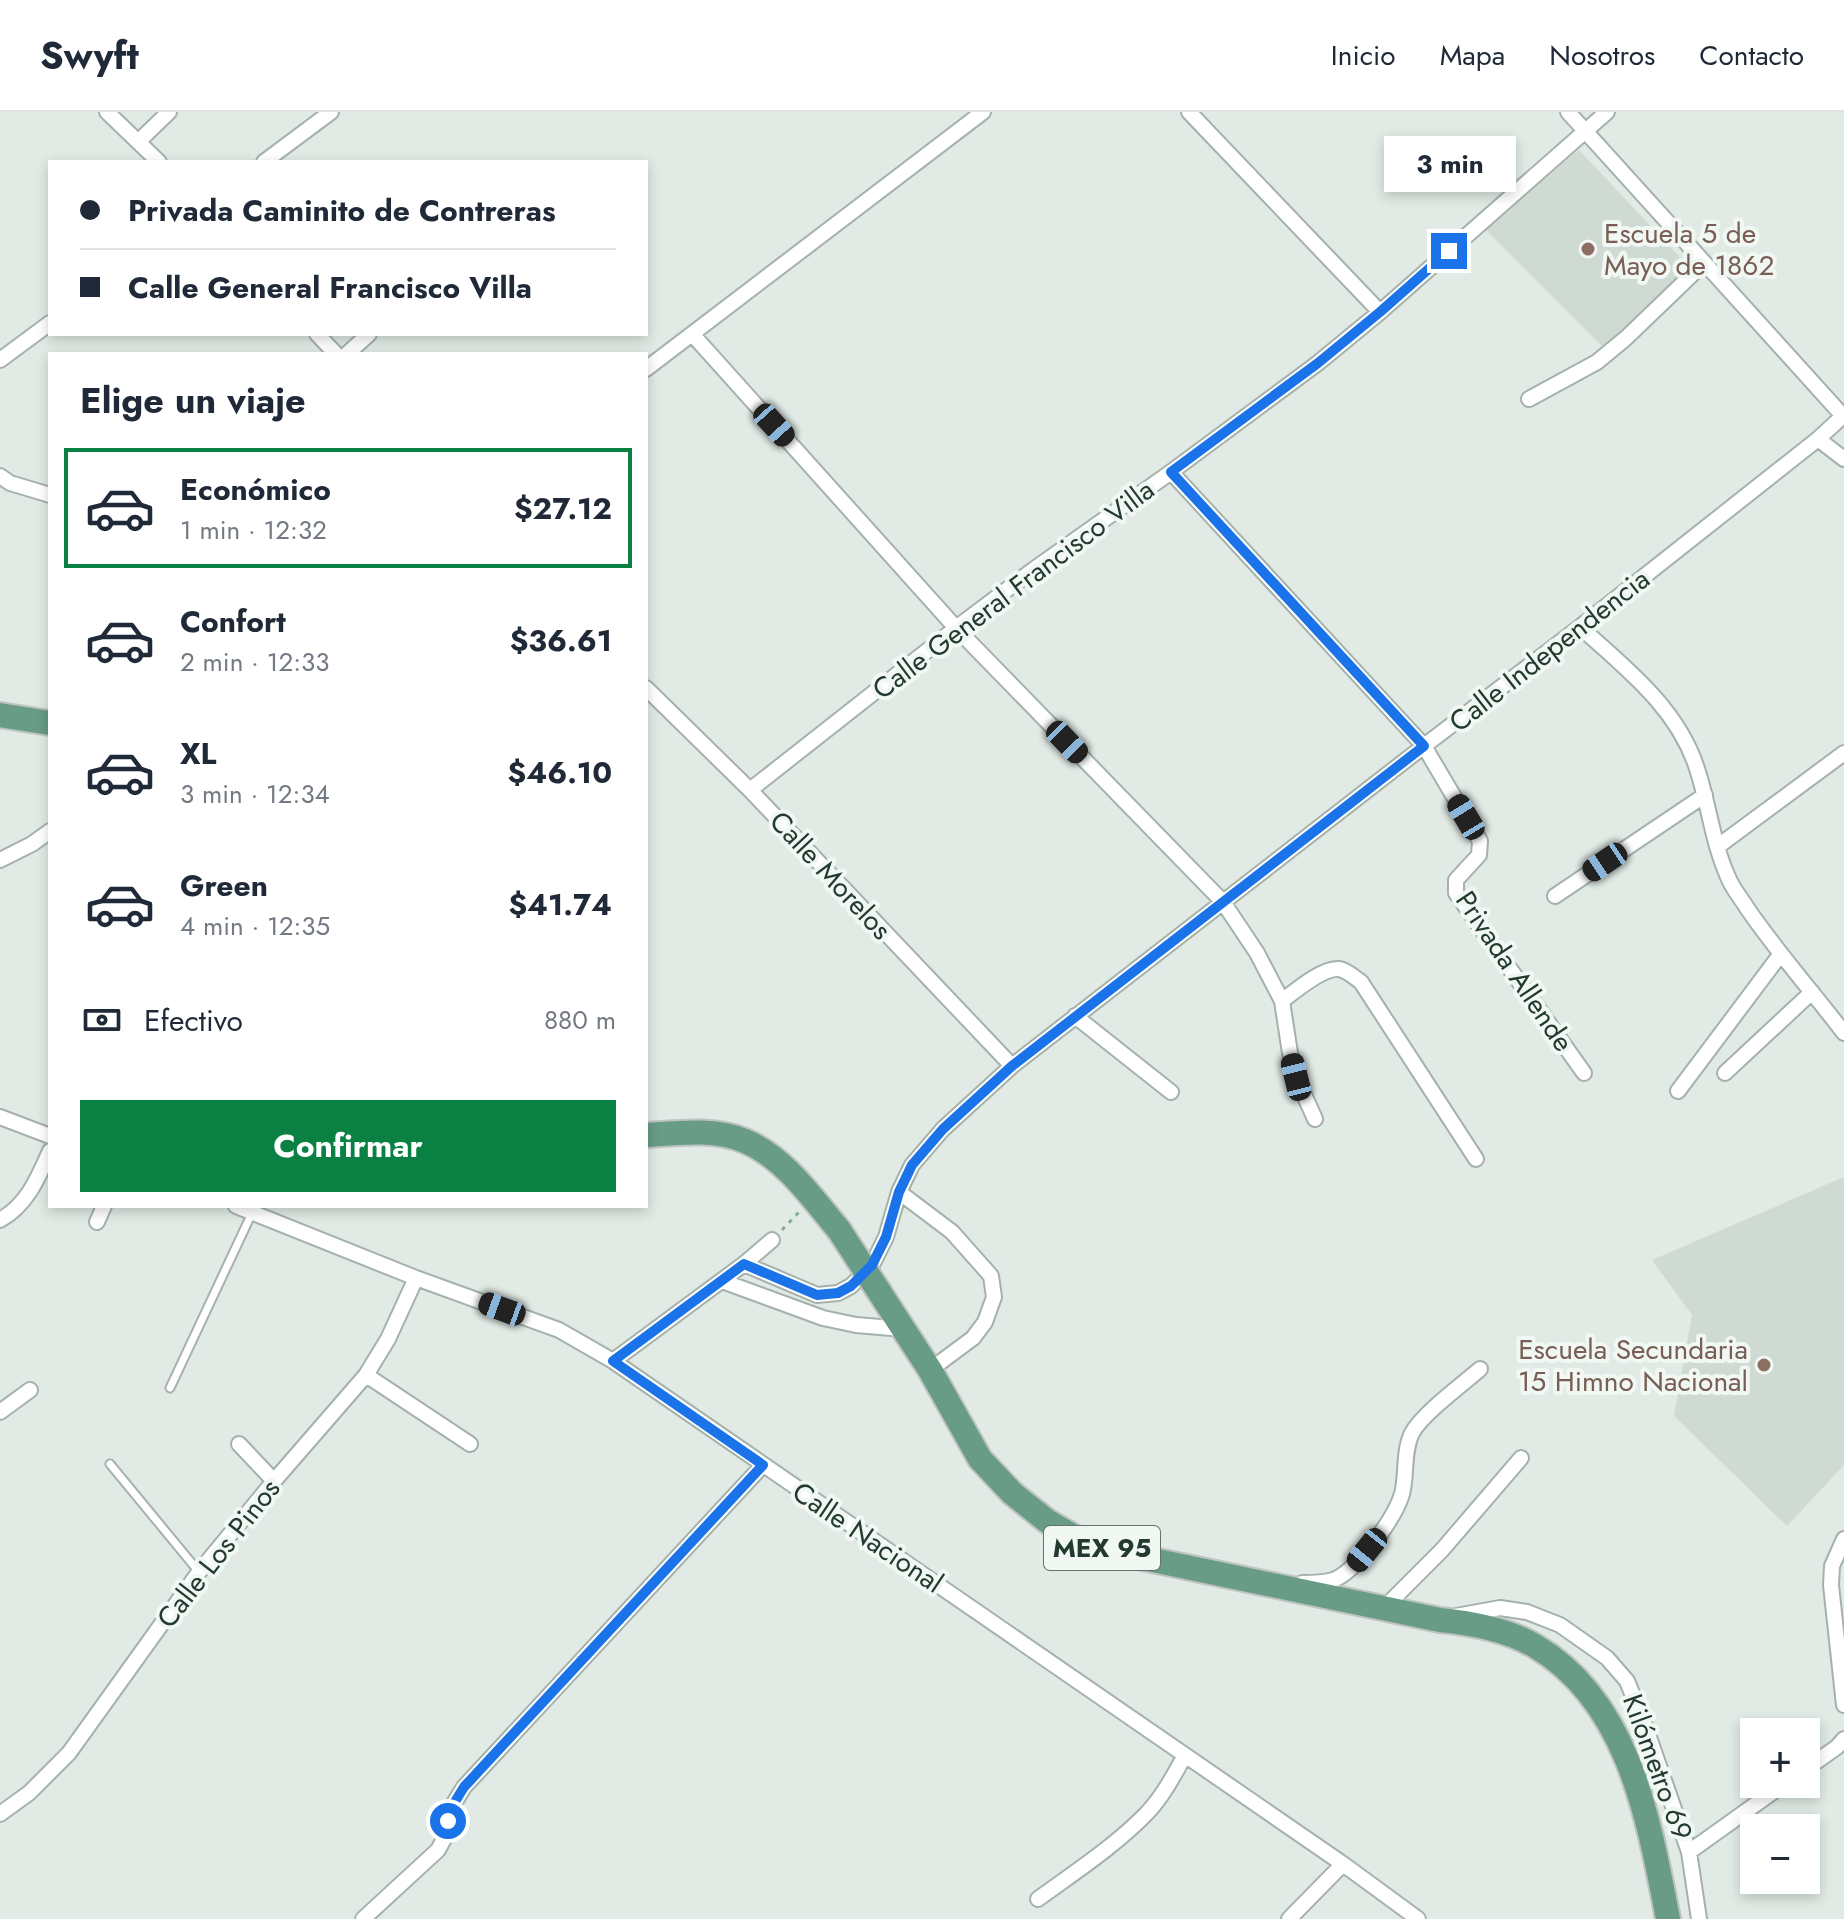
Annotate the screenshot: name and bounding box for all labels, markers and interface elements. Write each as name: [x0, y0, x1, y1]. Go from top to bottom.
text: Swyft: [40, 28, 139, 83]
text: Inicio: [1331, 35, 1396, 76]
text: Mapa: [1440, 35, 1505, 76]
text: Nosotros: [1549, 35, 1655, 76]
text: Contacto: [1699, 35, 1804, 76]
callout: 3 min: [1383, 135, 1515, 191]
text: 3 min: [1416, 145, 1484, 183]
text: Privada Caminito de Contreras: [128, 189, 556, 232]
place label: Escuela 5 de Mayo de 1862: [1604, 213, 1774, 286]
route end: [1431, 233, 1467, 269]
marker: Escuela 5 de Mayo de 1862: [1579, 240, 1597, 258]
text: Calle General Francisco Villa: [128, 266, 532, 309]
text: Elige un viaje: [80, 374, 306, 426]
car: [749, 399, 799, 451]
text: Económico: [180, 468, 331, 511]
street label: Calle General Francisco Villa: [864, 470, 1163, 709]
icon: car: [84, 472, 156, 544]
text: $27.12: [514, 487, 612, 530]
text: 1 min · 12:32: [180, 511, 327, 549]
street label: Calle Independencia: [1440, 559, 1658, 742]
text: Confort: [180, 600, 286, 643]
icon: car: [84, 604, 156, 676]
text: $36.61: [510, 619, 612, 662]
text: 2 min · 12:33: [180, 643, 329, 681]
car: [1042, 716, 1092, 768]
text: XL: [180, 732, 216, 775]
icon: car: [84, 736, 156, 808]
text: $46.10: [508, 751, 612, 794]
text: 3 min · 12:34: [180, 775, 330, 813]
car: [1443, 790, 1489, 844]
street label: Calle Morelos: [760, 802, 901, 949]
car: [1578, 839, 1632, 885]
text: Green: [180, 864, 268, 907]
icon: car: [84, 868, 156, 940]
text: $41.74: [508, 883, 612, 926]
street label: Privada Allende: [1446, 883, 1584, 1060]
text: 4 min · 12:35: [180, 907, 330, 945]
icon: cash: [80, 998, 124, 1042]
text: Efectivo: [144, 999, 243, 1042]
text: 880 m: [544, 1001, 616, 1039]
car: [1279, 1051, 1313, 1103]
button: Confirmar: [80, 1100, 616, 1192]
car: [475, 1290, 529, 1328]
place label: Escuela Secundaria 15 Himno Nacional: [1518, 1329, 1748, 1402]
marker: Escuela Secundaria 15 Himno Nacional: [1755, 1356, 1773, 1374]
street label: Calle Los Pinos: [147, 1470, 290, 1637]
street label: Calle Nacional: [784, 1472, 951, 1603]
car: [1343, 1524, 1391, 1576]
road number: MEX 95: [1044, 1526, 1160, 1570]
street label: Kilómetro 69: [1612, 1688, 1703, 1846]
map controls: [1740, 1718, 1820, 1894]
button: +: [1740, 1718, 1820, 1798]
route start: [430, 1803, 466, 1839]
button: −: [1740, 1814, 1820, 1894]

